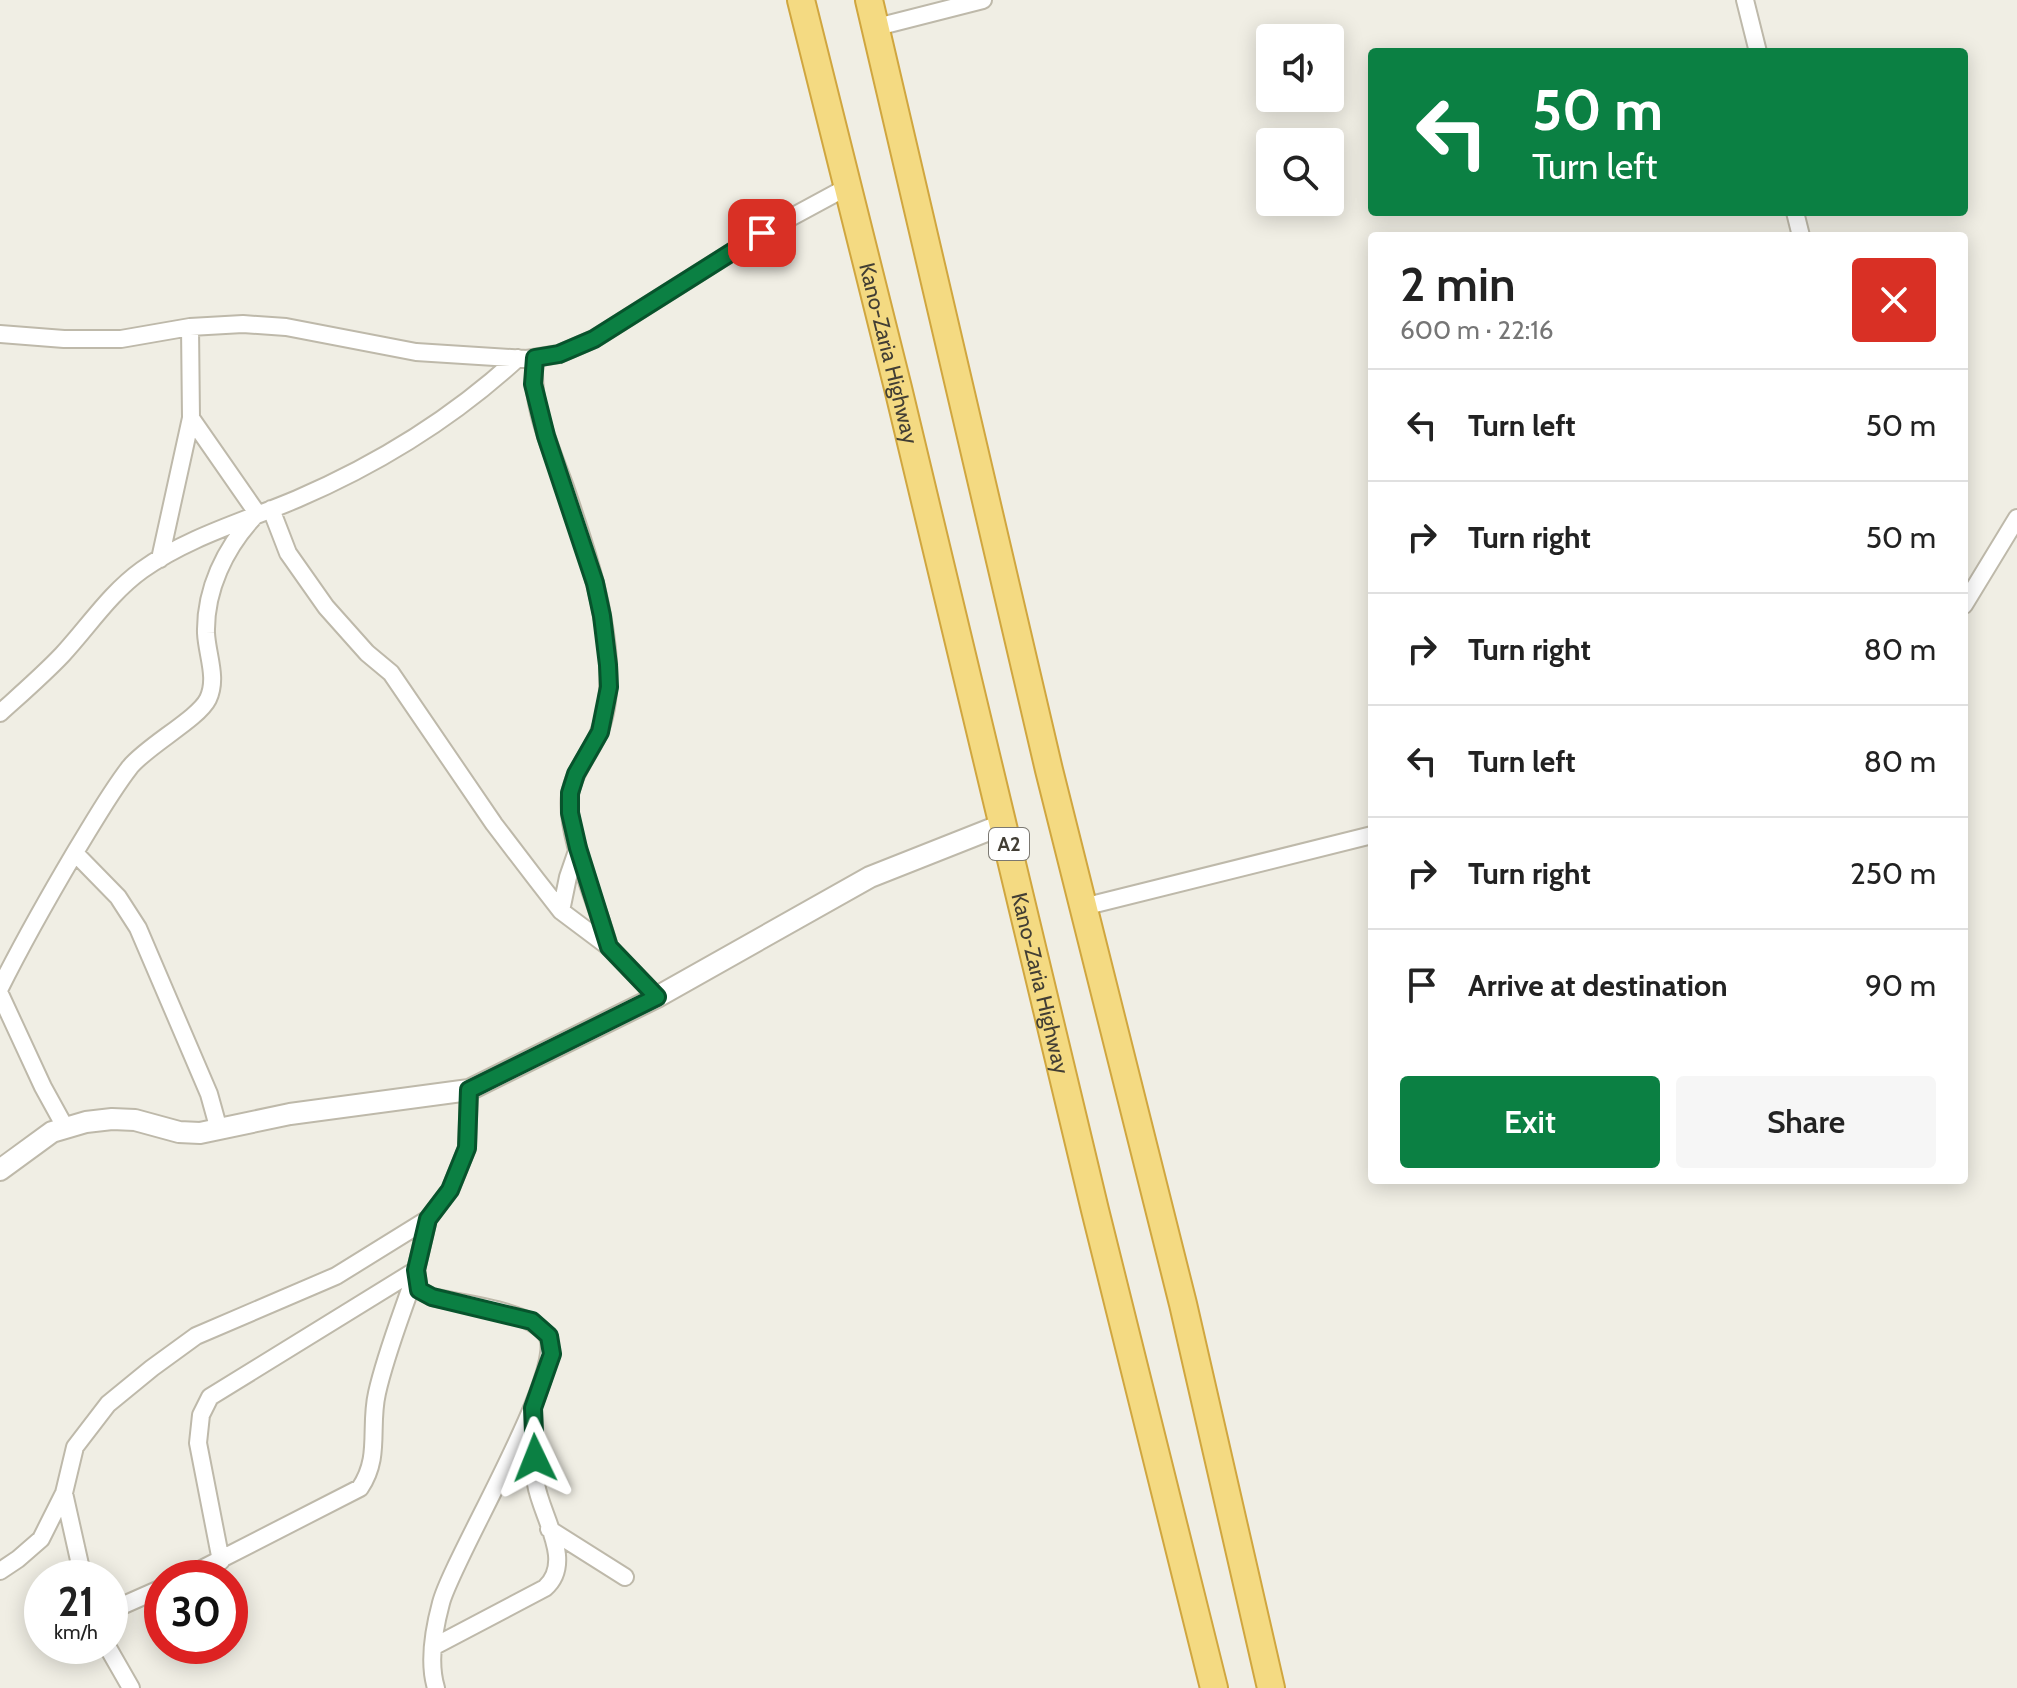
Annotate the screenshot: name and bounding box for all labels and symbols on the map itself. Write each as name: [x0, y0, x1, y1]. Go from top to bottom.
pin: [728, 199, 796, 267]
street label: Kano-Zaria Highway: [854, 260, 924, 447]
road number: A2: [989, 828, 1029, 860]
street label: Kano-Zaria Highway: [1006, 890, 1075, 1077]
position arrow: [493, 1416, 577, 1500]
speed limit sign: 30: [144, 1560, 248, 1664]

